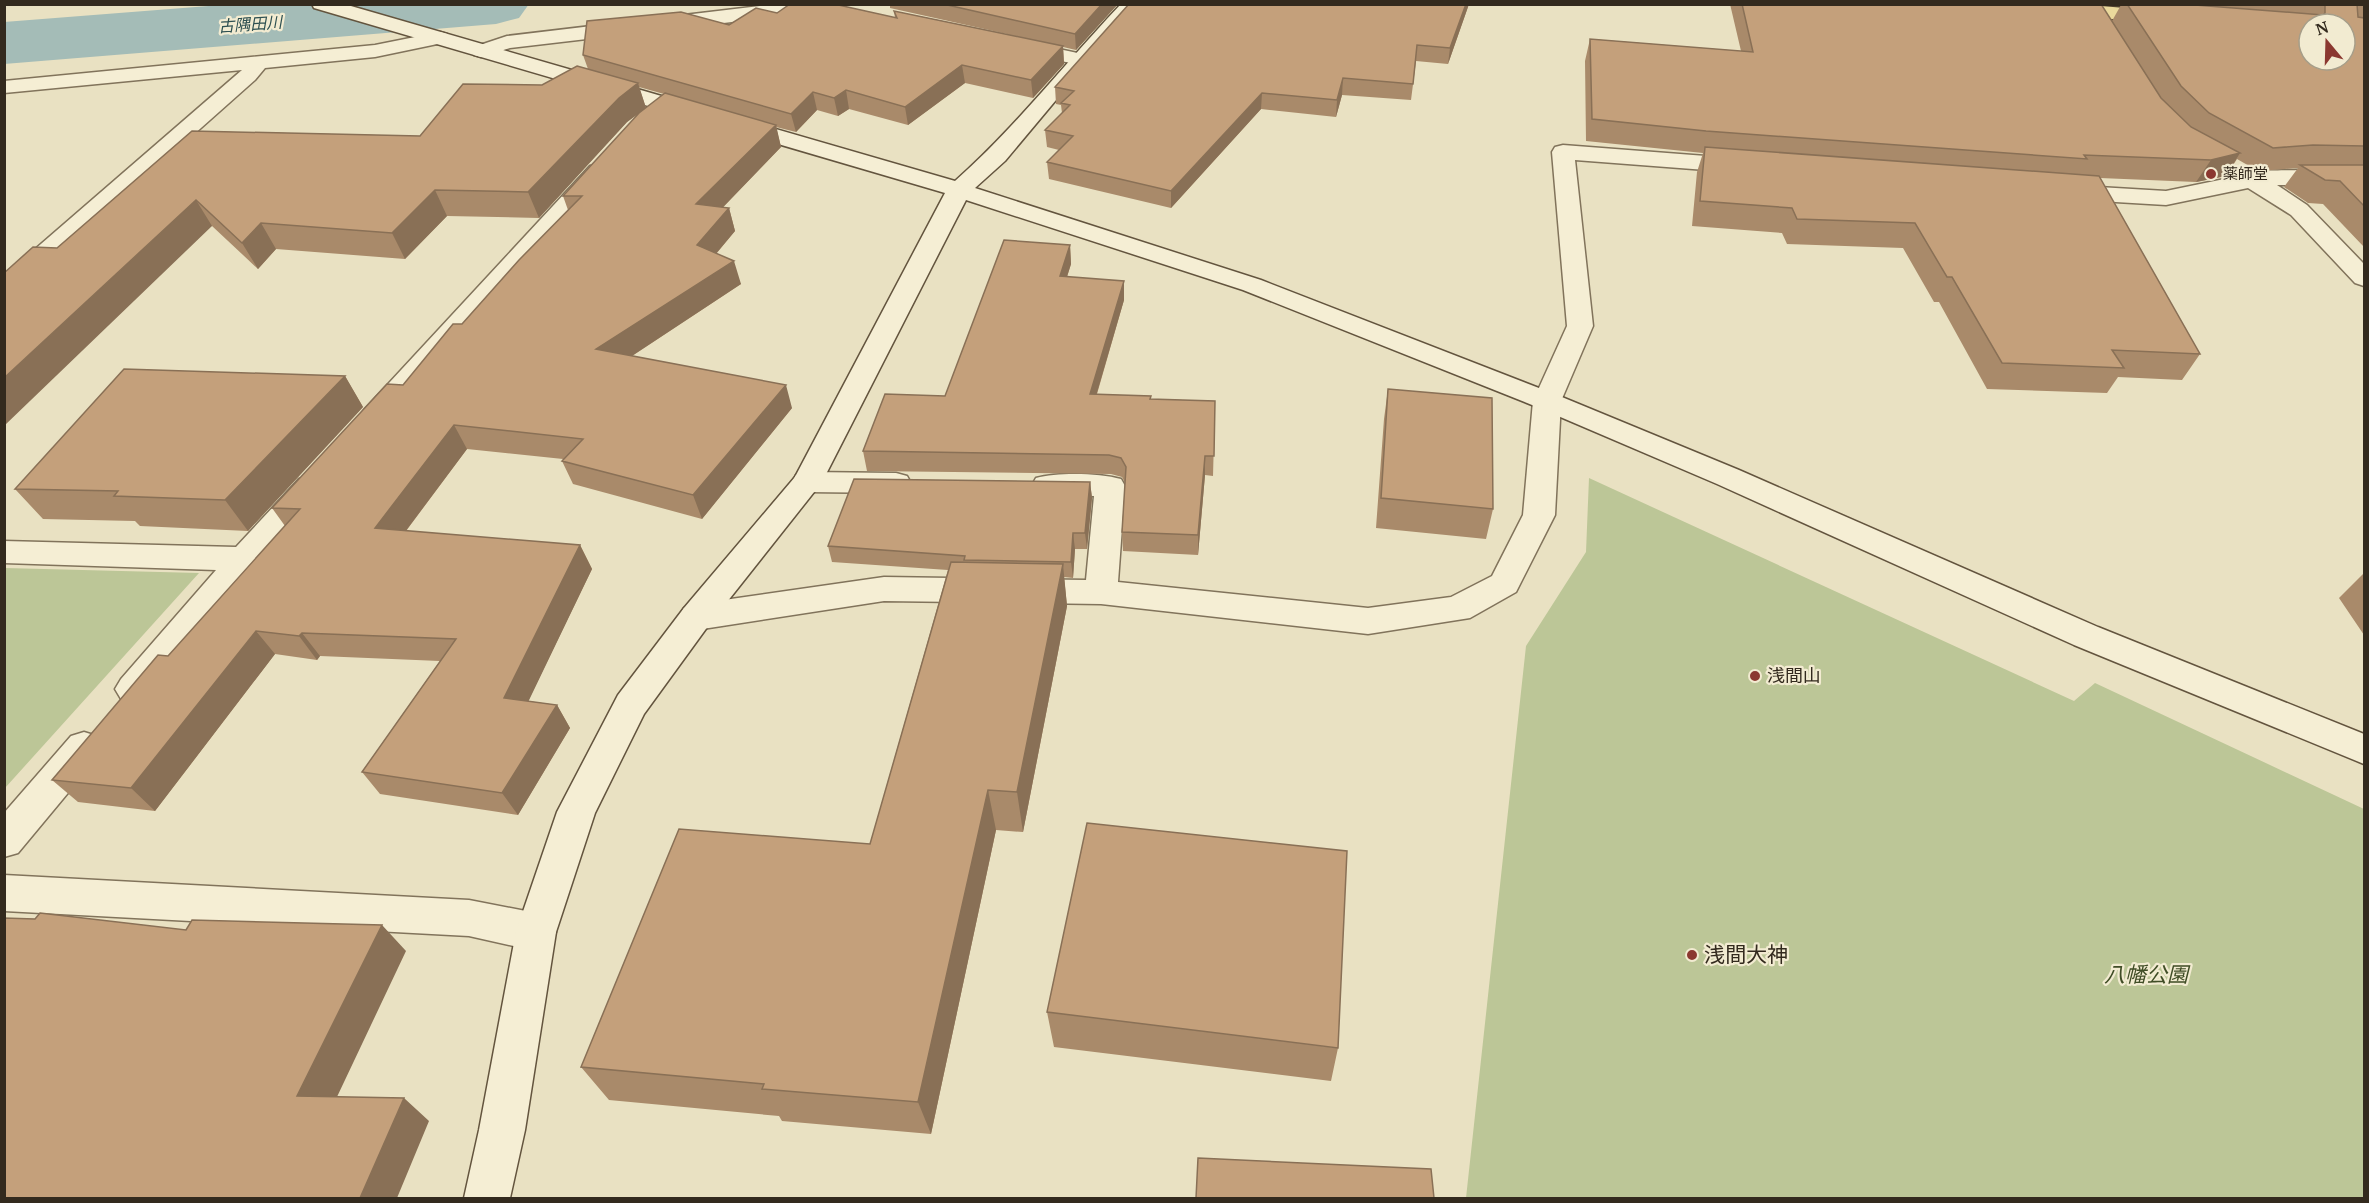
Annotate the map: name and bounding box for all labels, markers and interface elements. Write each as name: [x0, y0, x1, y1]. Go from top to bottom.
water label: 古隅田川: [217, 11, 285, 37]
north arrow: [2297, 12, 2357, 72]
text: N: [2313, 15, 2331, 40]
place label: 薬師堂: [2223, 163, 2268, 183]
marker: 薬師堂: [2204, 167, 2218, 181]
place label: 浅間山: [1767, 663, 1821, 687]
marker: 浅間山: [1748, 669, 1762, 683]
place label: 浅間大神: [1704, 940, 1788, 968]
marker: 浅間大神: [1685, 948, 1699, 962]
park label: 八幡公園: [2104, 960, 2191, 988]

